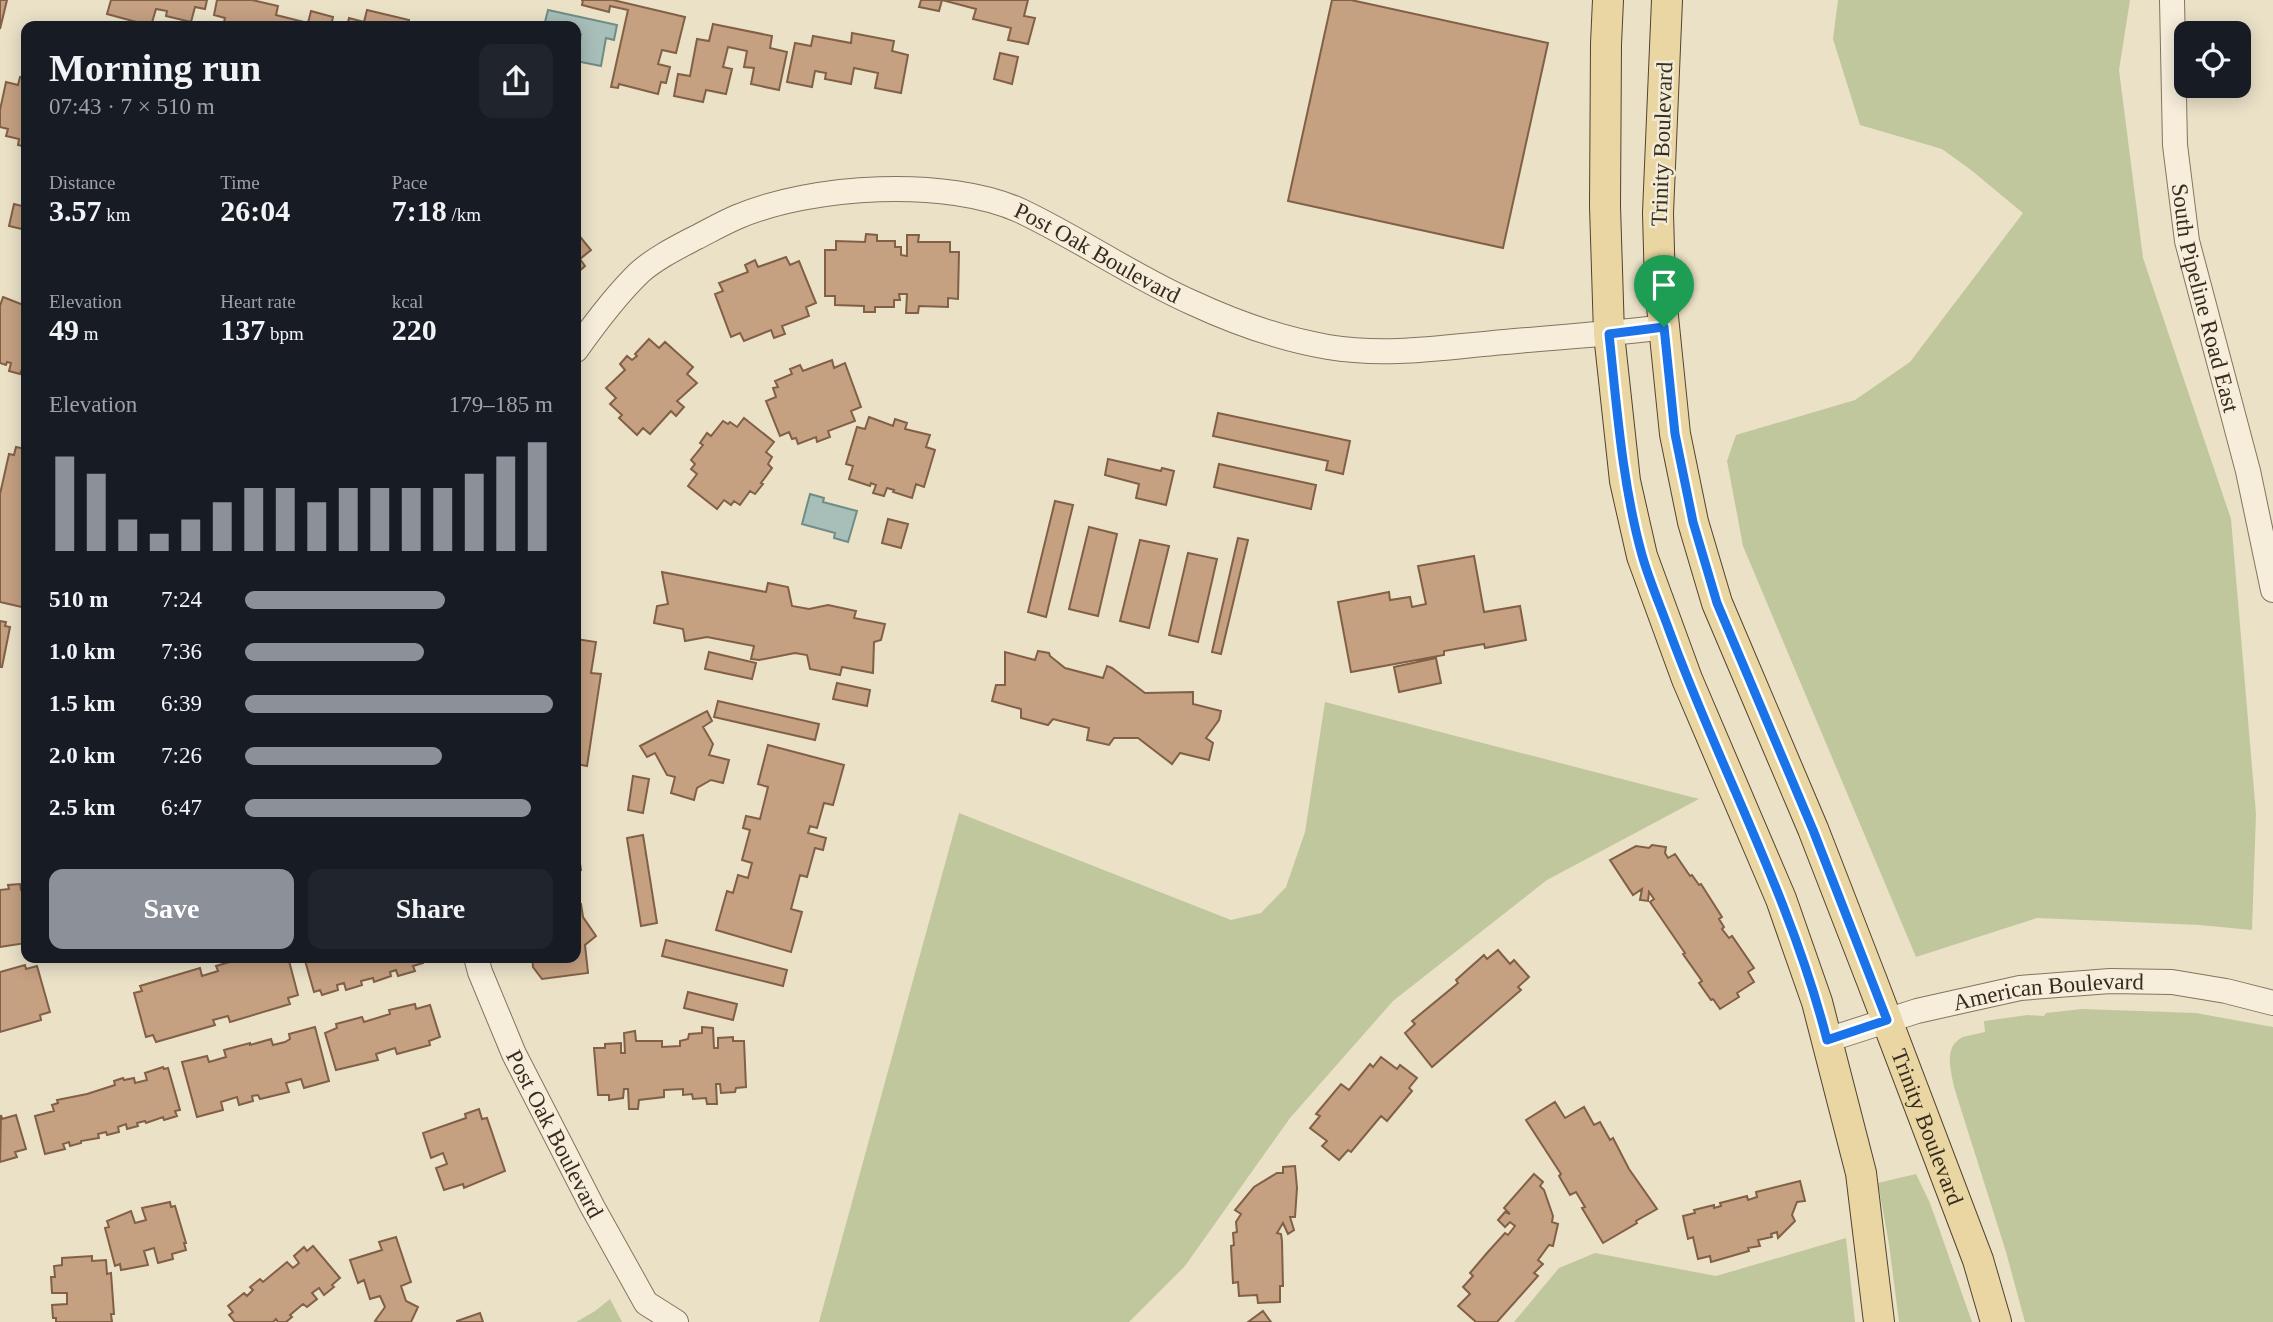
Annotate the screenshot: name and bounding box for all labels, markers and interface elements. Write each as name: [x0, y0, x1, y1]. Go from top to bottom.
map controls: [2174, 21, 2251, 98]
button: locate: [2174, 21, 2251, 98]
button: share: [479, 44, 553, 118]
text: Morning run: [49, 47, 261, 89]
street label: Trinity Boulevard: [1647, 61, 1677, 227]
text: 07:43 · 7 × 510 m: [49, 94, 215, 119]
text: Distance: [49, 172, 115, 193]
text: Time: [220, 172, 260, 193]
text: Pace: [392, 172, 428, 193]
street label: South Pipeline Road East: [2167, 182, 2244, 415]
text: 3.57: [49, 194, 102, 227]
text: 26:04: [220, 194, 290, 227]
text: 7:18: [392, 194, 447, 227]
street label: Post Oak Boulevard: [1010, 197, 1185, 308]
text: km: [102, 204, 131, 225]
text: /km: [447, 204, 481, 225]
pin: [1634, 255, 1694, 327]
icon: arrive: [1645, 266, 1683, 304]
text: Elevation: [49, 291, 122, 312]
text: Heart rate: [220, 291, 296, 312]
text: kcal: [392, 291, 423, 312]
text: 49: [49, 313, 79, 346]
text: 137: [220, 313, 265, 346]
text: 220: [392, 313, 437, 346]
text: m: [79, 323, 99, 344]
text: bpm: [265, 323, 304, 344]
text: Elevation: [49, 392, 137, 417]
text: 179–185 m: [449, 392, 553, 417]
text: 510 m: [49, 587, 108, 612]
text: 7:24: [161, 587, 202, 612]
text: 1.0 km: [49, 639, 115, 664]
text: 7:36: [161, 639, 202, 664]
text: 1.5 km: [49, 691, 115, 716]
text: 6:39: [161, 691, 202, 716]
text: 2.0 km: [49, 743, 115, 768]
text: 7:26: [161, 743, 202, 768]
text: 2.5 km: [49, 795, 115, 820]
text: 6:47: [161, 795, 202, 820]
button: Save: [49, 869, 294, 949]
button: Share: [308, 869, 553, 949]
street label: American Boulevard: [1951, 968, 2144, 1015]
street label: Post Oak Boulevard: [502, 1046, 609, 1223]
street label: Trinity Boulevard: [1887, 1046, 1969, 1209]

